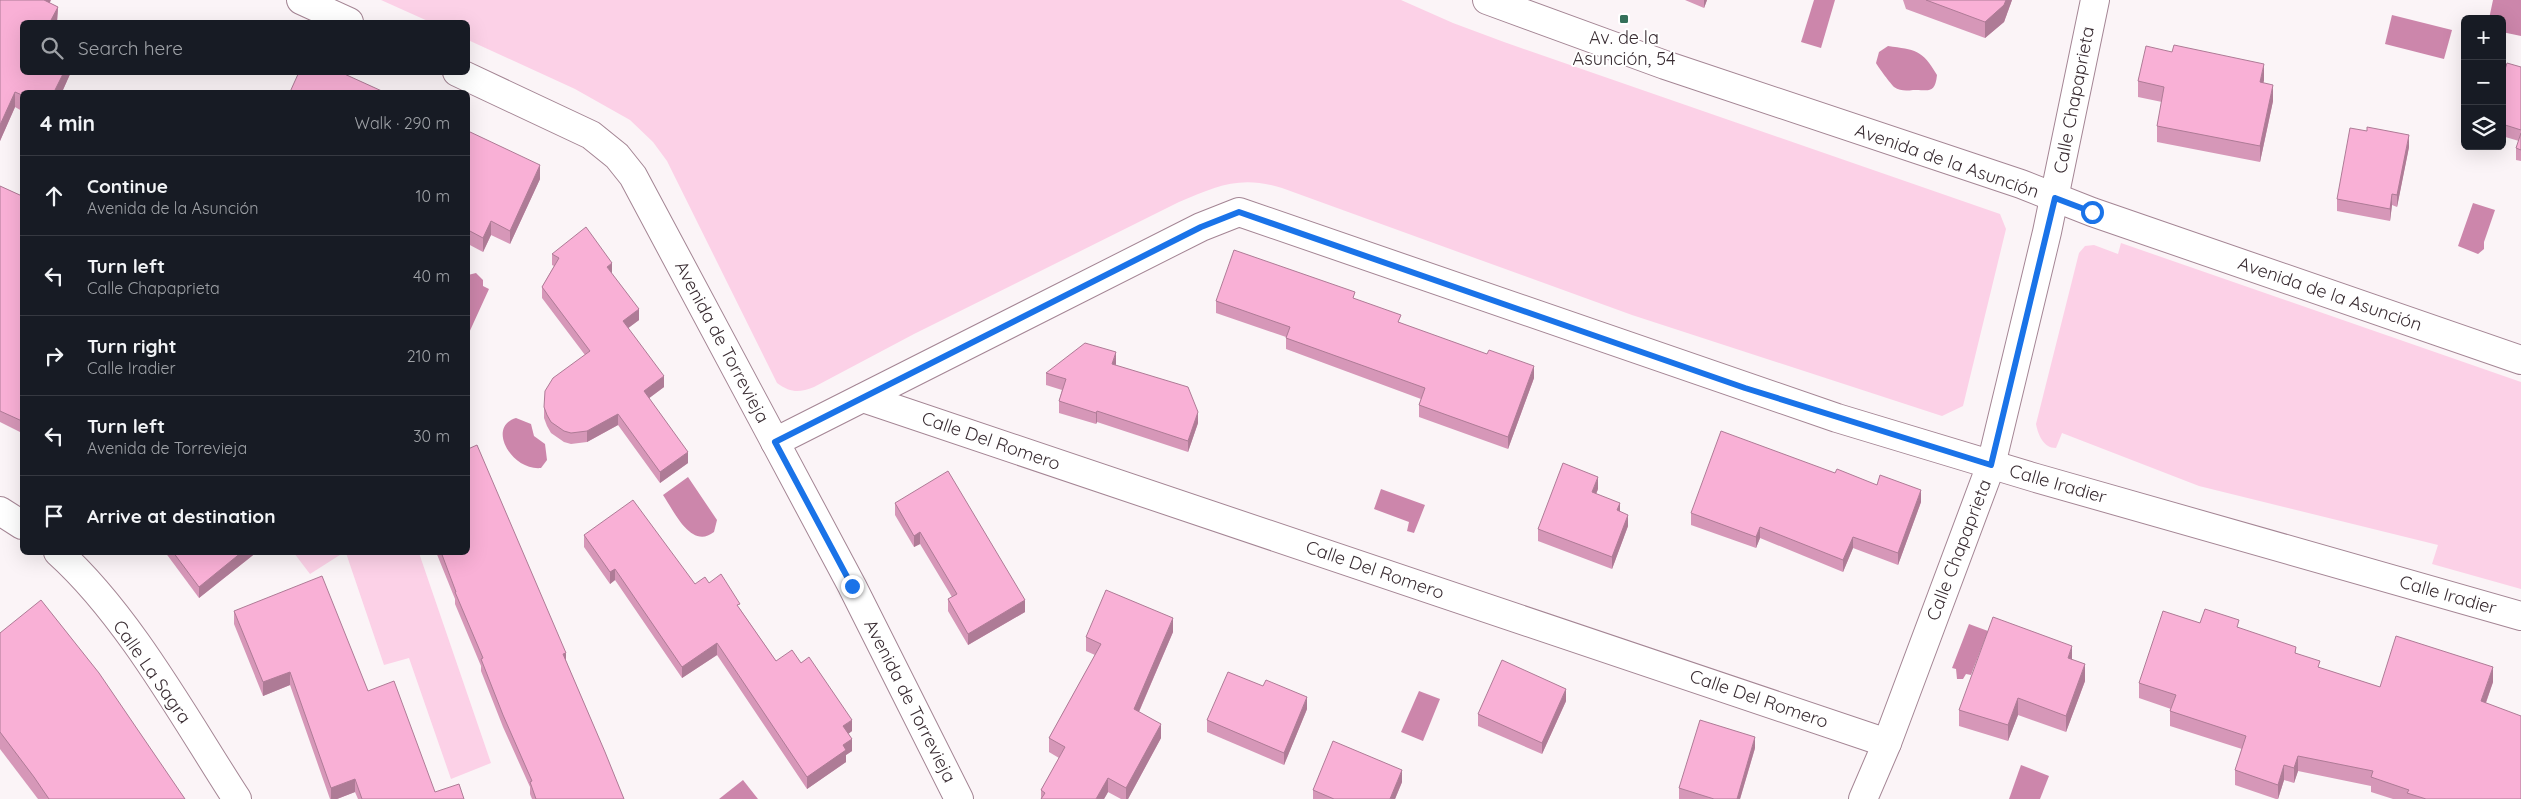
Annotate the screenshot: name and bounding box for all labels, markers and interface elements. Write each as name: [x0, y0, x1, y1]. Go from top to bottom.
marker: Av. de la Asunción, 54: [1618, 13, 1630, 25]
map controls: [2461, 15, 2506, 150]
button: +: [2461, 15, 2506, 60]
search box: [20, 20, 470, 75]
street label: Calle Chapaprieta: [2048, 24, 2099, 175]
place label: Av. de la Asunción, 54: [1573, 26, 1675, 70]
icon: search: [38, 34, 66, 62]
text: Search here: [78, 36, 183, 60]
button: −: [2461, 60, 2506, 105]
button: layers: [2461, 105, 2506, 150]
text: 4 min: [40, 110, 95, 136]
text: Walk · 290 m: [355, 113, 450, 133]
street label: Avenida de la Asunción: [1852, 118, 2042, 203]
text: Continue: [87, 174, 168, 198]
icon: ahead: [40, 182, 68, 210]
text: 10 m: [416, 186, 450, 206]
text: Avenida de la Asunción: [87, 198, 258, 218]
route start: [2081, 201, 2104, 224]
street label: Avenida de la Asunción: [2235, 251, 2425, 336]
text: Turn left: [87, 254, 165, 278]
street label: Avenida de Torrevieja: [670, 257, 775, 427]
icon: left: [40, 262, 68, 290]
text: 40 m: [413, 266, 450, 286]
text: Calle Chapaprieta: [87, 278, 220, 298]
text: Turn right: [87, 334, 176, 358]
icon: right: [40, 342, 68, 370]
text: 210 m: [407, 346, 450, 366]
text: Calle Iradier: [87, 358, 176, 378]
street label: Calle Del Romero: [919, 406, 1063, 475]
text: Turn left: [87, 414, 165, 438]
icon: left: [40, 422, 68, 450]
text: 30 m: [413, 426, 450, 446]
text: Avenida de Torrevieja: [87, 438, 247, 458]
street label: Calle Iradier: [2007, 459, 2109, 508]
street label: Calle Chapaprieta: [1921, 476, 1996, 624]
icon: arrive: [40, 502, 68, 530]
text: Arrive at destination: [87, 504, 276, 528]
street label: Calle Del Romero: [1303, 535, 1447, 604]
street label: Calle Iradier: [2397, 570, 2499, 619]
route end: [841, 575, 864, 598]
street label: Avenida de Torrevieja: [859, 615, 962, 786]
street label: Calle La Sagra: [108, 616, 197, 728]
street label: Calle Del Romero: [1687, 664, 1831, 733]

